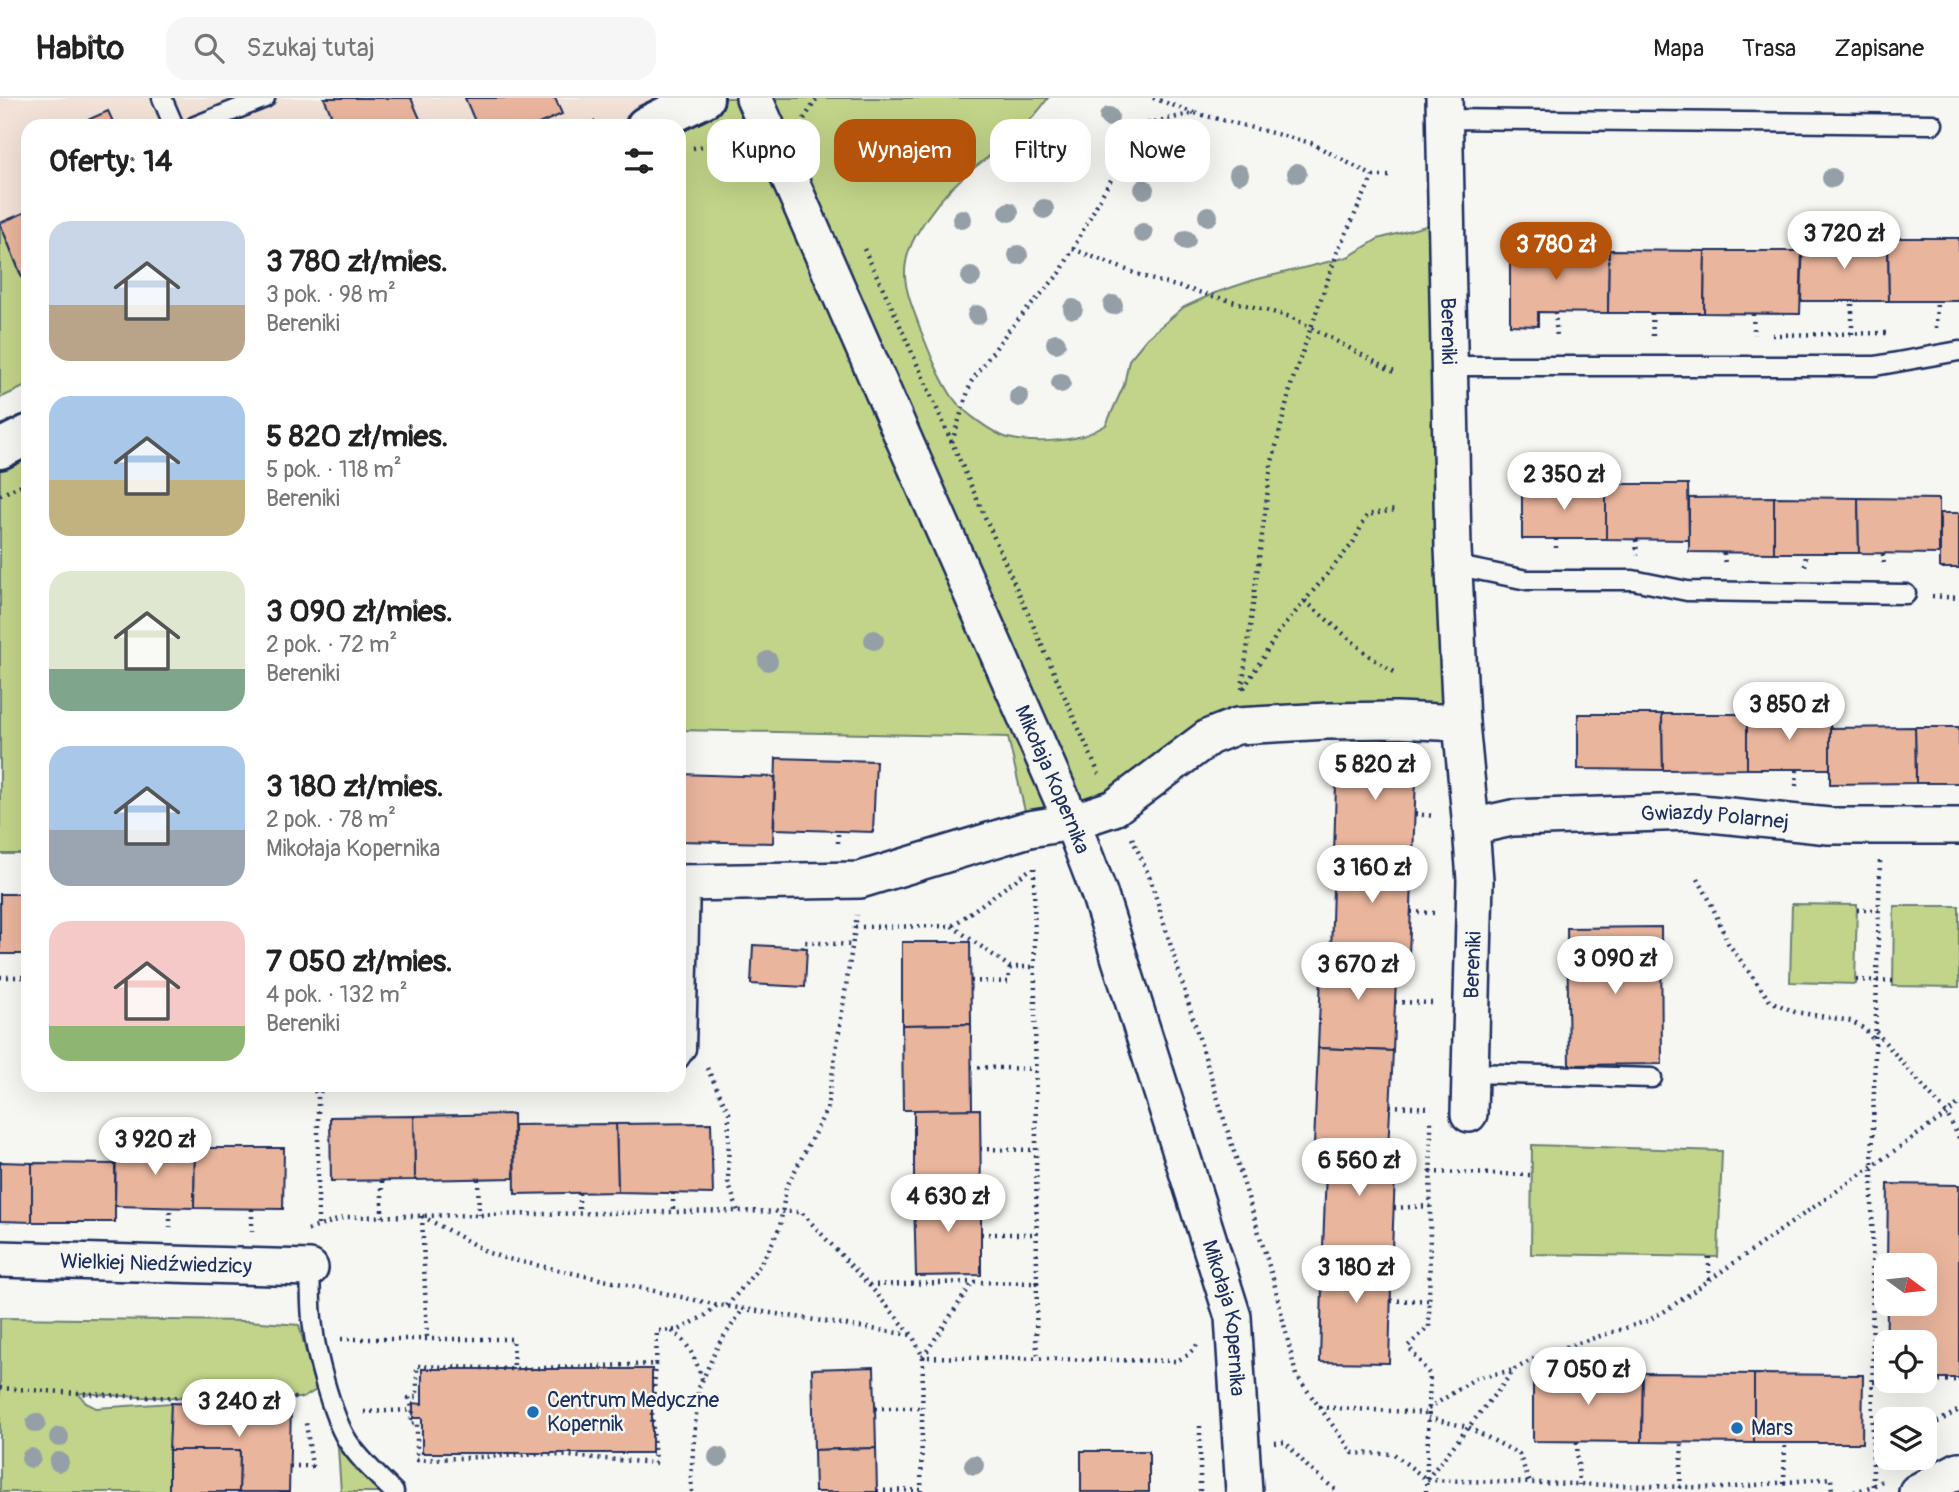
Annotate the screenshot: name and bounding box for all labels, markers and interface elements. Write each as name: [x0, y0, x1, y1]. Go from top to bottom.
search box: [166, 17, 656, 80]
text: Habito: [35, 28, 124, 69]
icon: search: [190, 29, 228, 67]
text: Szukaj tutaj: [246, 32, 375, 64]
text: Mapa: [1653, 34, 1704, 63]
text: Trasa: [1742, 34, 1796, 63]
text: Zapisane: [1834, 34, 1924, 63]
chip: Kupno: [707, 119, 820, 182]
chip: Wynajem: [834, 119, 976, 182]
chip: Filtry: [990, 119, 1091, 182]
chip: Nowe: [1105, 119, 1210, 182]
icon: filters: [620, 142, 658, 180]
text: Oferty: 14: [49, 143, 172, 180]
pin: 3 720 zł: [1772, 212, 1916, 271]
text: 3 720 zł: [1803, 219, 1885, 248]
pin: 3 780 zł: [1484, 222, 1628, 282]
text: 3 780 zł: [1516, 230, 1596, 259]
text: 3 780 zł/mies.: [266, 243, 448, 280]
icon: home: [105, 249, 189, 333]
text: 3 pok. · 98 m²: [266, 280, 396, 309]
street label: Bereniki: [1434, 297, 1463, 365]
text: Bereniki: [266, 309, 340, 338]
text: 5 820 zł/mies.: [266, 418, 448, 455]
icon: home: [105, 424, 189, 508]
pin: 2 350 zł: [1492, 452, 1636, 512]
text: 5 pok. · 118 m²: [266, 455, 402, 484]
text: 2 350 zł: [1523, 460, 1605, 489]
text: Bereniki: [266, 484, 340, 513]
text: 3 090 zł/mies.: [266, 593, 453, 630]
icon: home: [105, 599, 189, 683]
text: 2 pok. · 72 m²: [266, 630, 397, 659]
text: Bereniki: [266, 659, 340, 688]
pin: 3 850 zł: [1717, 682, 1861, 742]
text: 3 850 zł: [1749, 690, 1829, 719]
street label: Mikołaja Kopernika: [1009, 701, 1096, 857]
pin: 5 820 zł: [1303, 742, 1447, 802]
text: 5 820 zł: [1335, 750, 1415, 779]
text: 3 180 zł/mies.: [266, 768, 444, 805]
icon: home: [105, 774, 189, 858]
street label: Gwiazdy Polarnej: [1640, 798, 1790, 835]
text: 2 pok. · 78 m²: [266, 805, 396, 834]
text: Mikołaja Kopernika: [266, 834, 440, 863]
pin: 3 160 zł: [1300, 846, 1444, 905]
text: 3 160 zł: [1333, 853, 1411, 882]
street label: Bereniki: [1458, 931, 1488, 999]
pin: 3 090 zł: [1543, 936, 1687, 996]
pin: 3 670 zł: [1286, 942, 1430, 1002]
text: 7 050 zł/mies.: [266, 943, 453, 980]
text: 3 090 zł: [1573, 944, 1657, 973]
icon: home: [105, 949, 189, 1033]
text: 3 670 zł: [1317, 950, 1399, 979]
text: 4 pok. · 132 m²: [266, 980, 408, 1009]
text: Bereniki: [266, 1009, 340, 1038]
pin: 3 920 zł: [83, 1118, 227, 1177]
text: 3 920 zł: [115, 1125, 195, 1154]
pin: 6 560 zł: [1287, 1138, 1431, 1198]
text: 6 560 zł: [1318, 1146, 1400, 1175]
pin: 4 630 zł: [876, 1174, 1020, 1234]
text: 4 630 zł: [907, 1182, 989, 1211]
street label: Mikołaja Kopernika: [1196, 1237, 1251, 1397]
pin: 3 180 zł: [1284, 1246, 1428, 1305]
street label: Wielkiej Niedźwiedzicy: [60, 1247, 252, 1280]
text: 3 180 zł: [1318, 1253, 1394, 1282]
north arrow: [1874, 1253, 1937, 1316]
map controls: [1874, 1253, 1937, 1470]
button: locate: [1874, 1330, 1937, 1393]
pin: 7 050 zł: [1516, 1348, 1660, 1407]
text: 7 050 zł: [1546, 1355, 1630, 1384]
pin: 3 240 zł: [167, 1380, 311, 1439]
text: 3 240 zł: [198, 1387, 280, 1416]
place label: Centrum Medyczne Kopernik: [547, 1387, 720, 1438]
marker: Centrum Medyczne Kopernik: [525, 1404, 541, 1420]
button: layers: [1874, 1407, 1937, 1470]
place label: Mars: [1751, 1415, 1793, 1442]
marker: Mars: [1729, 1420, 1745, 1436]

